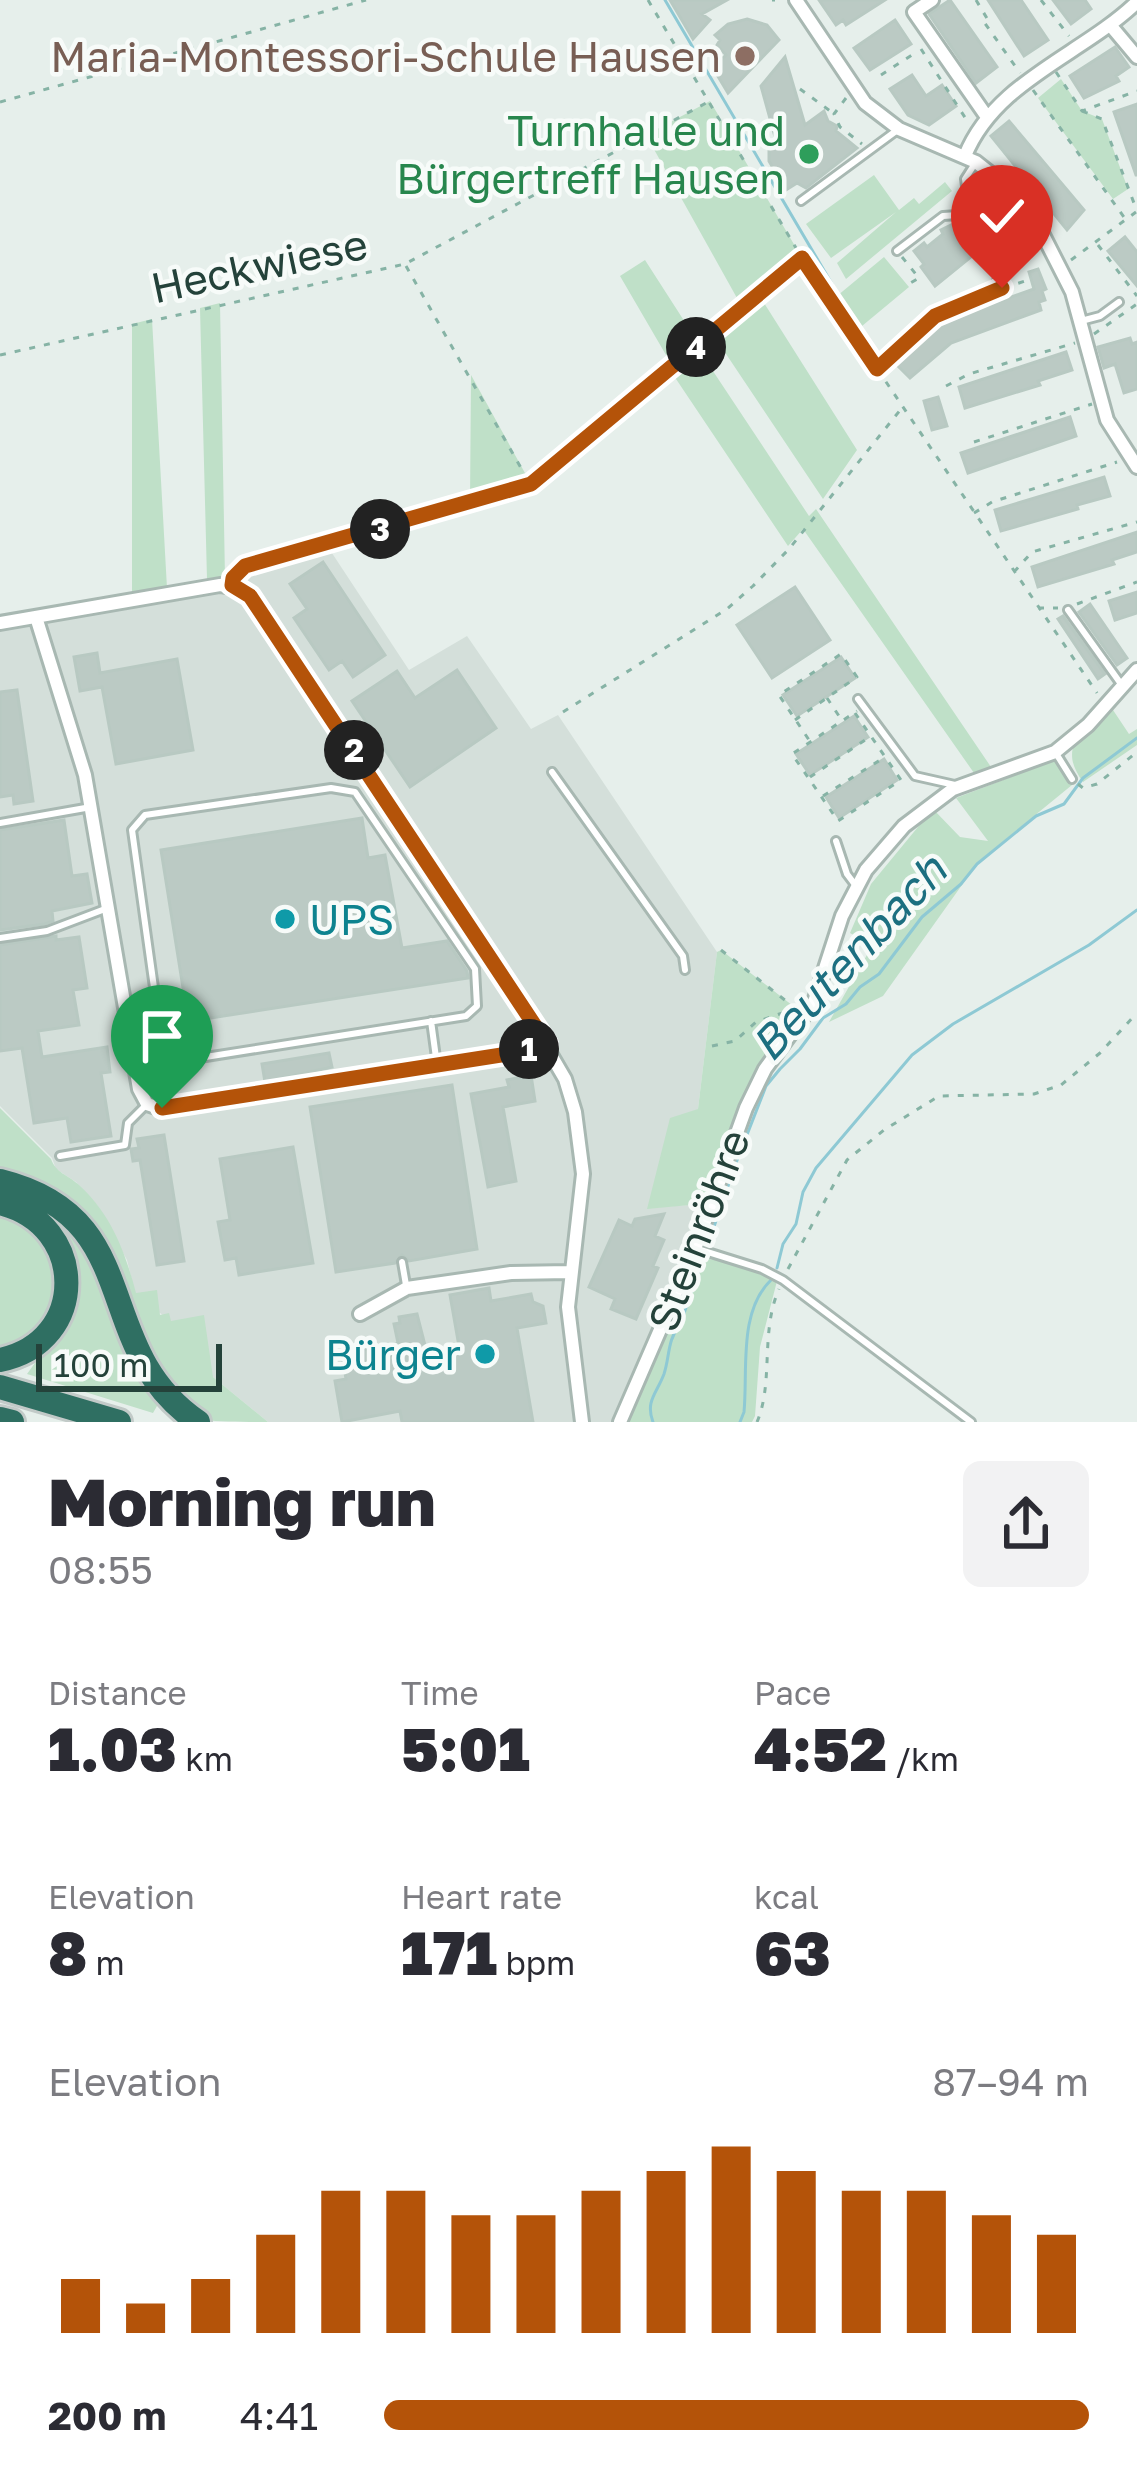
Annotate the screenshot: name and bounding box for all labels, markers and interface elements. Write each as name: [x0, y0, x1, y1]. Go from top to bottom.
place label: Maria-Montessori-Schule Hausen: [50, 31, 721, 81]
marker: Maria-Montessori-Schule Hausen: [732, 43, 758, 69]
place label: Turnhalle und Bürgertreff Hausen: [396, 105, 785, 203]
marker: Turnhalle und Bürgertreff Hausen: [796, 141, 822, 167]
pin: [951, 165, 1053, 288]
icon: check: [969, 183, 1035, 249]
street label: Heckwiese: [146, 218, 372, 312]
pin: 4: [666, 317, 726, 377]
text: 4: [686, 327, 706, 366]
pin: 3: [350, 499, 410, 559]
text: 3: [370, 509, 390, 548]
pin: 2: [324, 720, 384, 780]
text: 2: [344, 730, 364, 769]
water label: Beutenbach: [739, 842, 958, 1071]
place label: UPS: [309, 894, 394, 944]
marker: UPS: [272, 906, 298, 932]
pin: [111, 985, 213, 1108]
icon: arrive: [129, 1003, 195, 1069]
pin: 1: [499, 1019, 559, 1079]
text: 1: [521, 1029, 538, 1068]
street label: Steinröhre: [637, 1122, 759, 1338]
place label: Bürger: [325, 1329, 461, 1379]
scale bar: [36, 1338, 222, 1391]
marker: Bürger: [472, 1341, 498, 1367]
text: 100 m: [54, 1345, 148, 1384]
text: Morning run: [48, 1461, 436, 1541]
button: share: [963, 1461, 1089, 1587]
text: 08:55: [48, 1546, 153, 1593]
text: Distance: [48, 1673, 187, 1712]
text: Time: [401, 1673, 479, 1712]
text: Pace: [754, 1673, 831, 1712]
text: 1.03: [48, 1712, 177, 1784]
text: 5:01: [401, 1712, 530, 1784]
text: 4:52: [754, 1712, 887, 1784]
text: km: [177, 1739, 233, 1778]
text: /km: [887, 1739, 959, 1778]
text: Elevation: [48, 1877, 195, 1916]
text: Heart rate: [401, 1877, 562, 1916]
text: kcal: [754, 1877, 819, 1916]
text: 8: [48, 1916, 87, 1988]
text: 171: [401, 1916, 497, 1988]
text: 63: [754, 1916, 831, 1988]
text: m: [87, 1943, 125, 1982]
text: bpm: [497, 1943, 575, 1982]
text: Elevation: [48, 2058, 221, 2105]
text: 87–94 m: [932, 2058, 1089, 2105]
text: 200 m: [48, 2392, 166, 2439]
text: 4:41: [240, 2392, 318, 2439]

